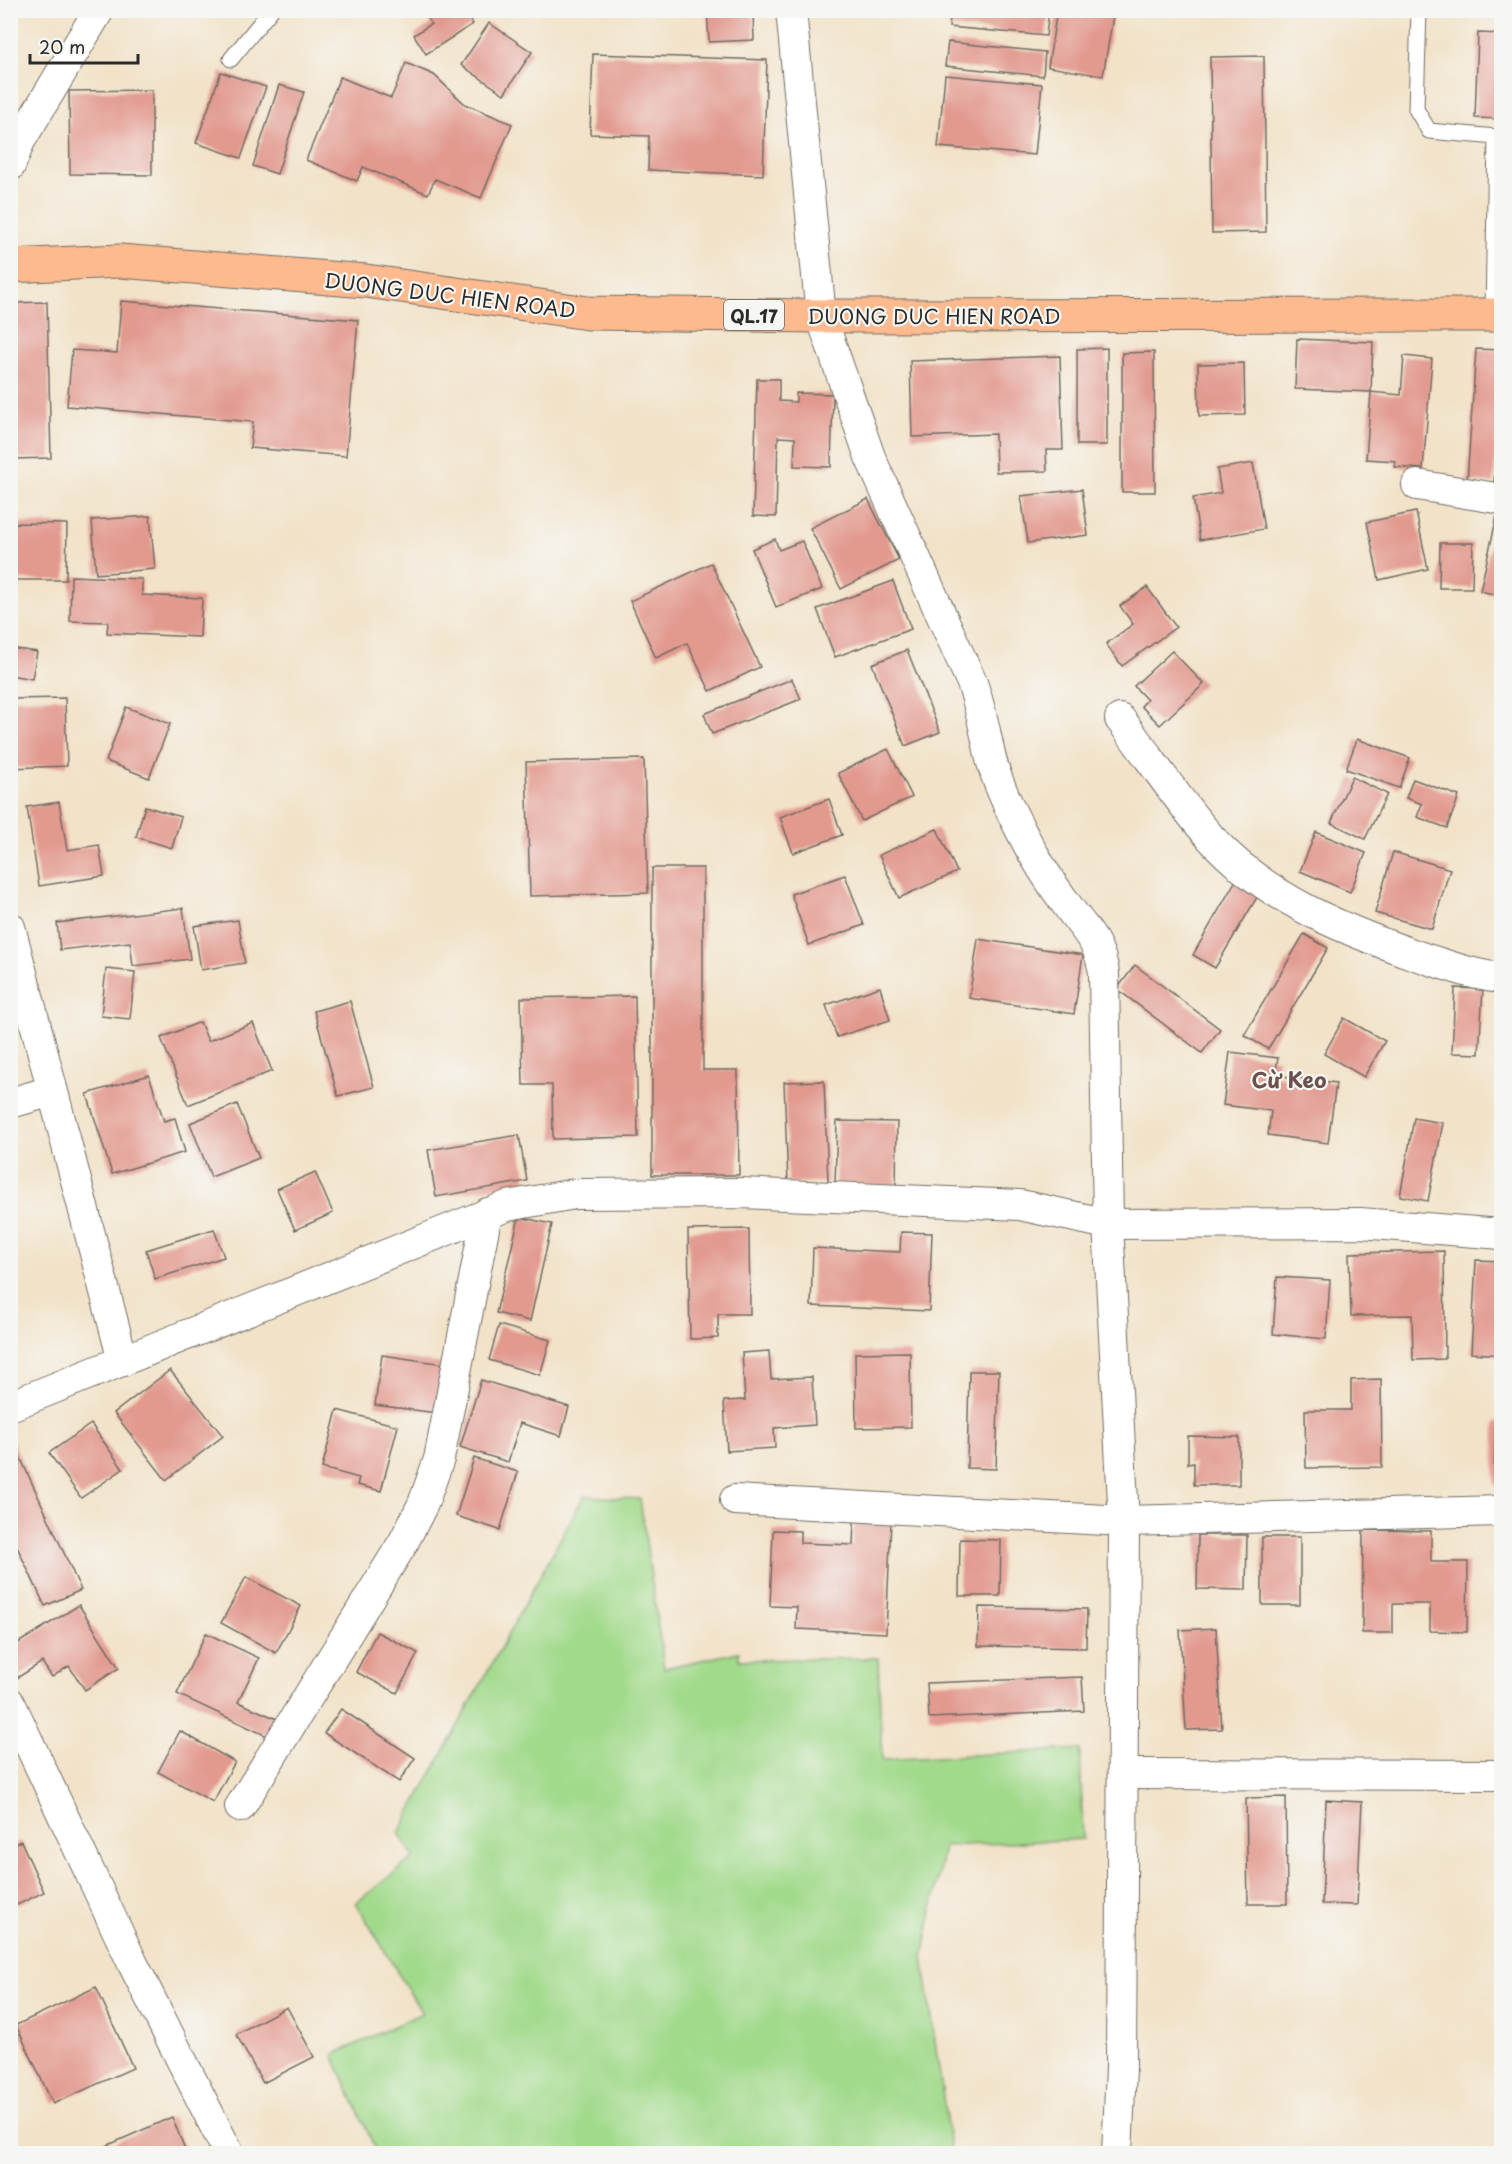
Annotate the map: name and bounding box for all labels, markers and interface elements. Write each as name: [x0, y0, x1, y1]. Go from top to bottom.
scale bar: [30, 27, 138, 65]
text: 20 m: [39, 33, 85, 60]
street label: DUONG DUC HIEN ROAD: [323, 265, 577, 325]
road number: QL.17: [724, 300, 784, 330]
street label: DUONG DUC HIEN ROAD: [807, 301, 1061, 331]
district label: Cừ Keo: [1252, 1063, 1326, 1095]

